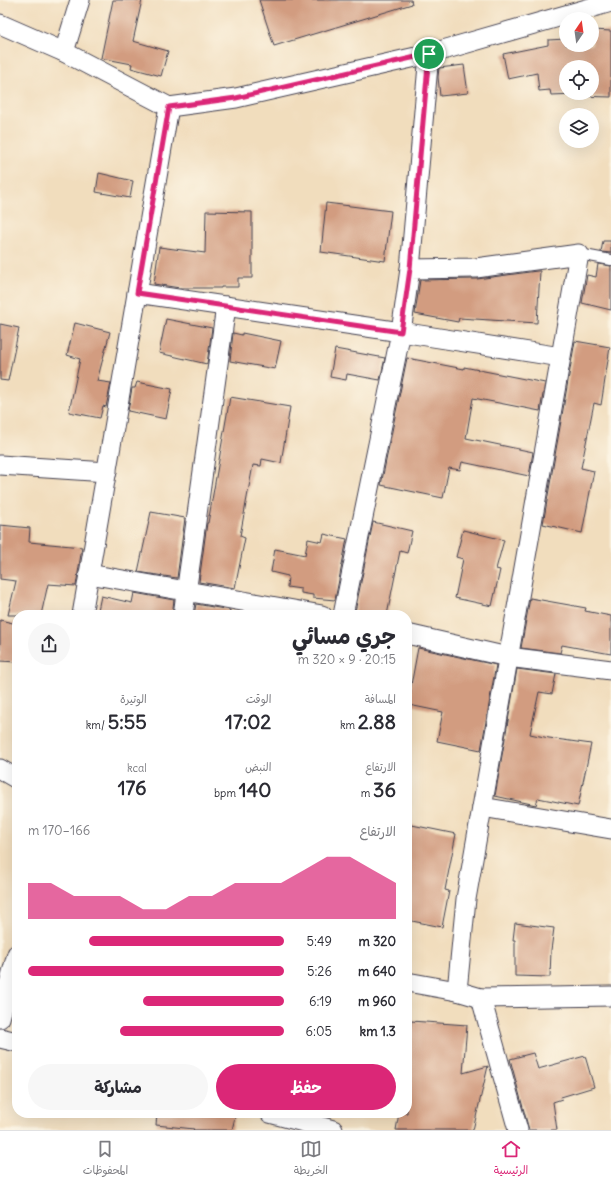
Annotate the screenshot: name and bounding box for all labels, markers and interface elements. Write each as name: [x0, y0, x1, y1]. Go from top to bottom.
north arrow: [559, 12, 599, 52]
map controls: [559, 12, 599, 148]
pin: [412, 37, 446, 71]
icon: arrive: [418, 43, 440, 65]
button: locate: [559, 60, 599, 100]
button: layers: [559, 108, 599, 148]
text: جري مسائي: [292, 622, 396, 650]
button: share: [28, 623, 70, 665]
text: 20:15 · 9 × 320 m: [298, 651, 396, 668]
text: الوتيرة: [120, 692, 147, 706]
text: الوقت: [246, 692, 271, 706]
text: المسافة: [365, 692, 396, 706]
text: 5:55: [108, 709, 147, 734]
text: 17:02: [225, 709, 271, 734]
text: 2.88: [358, 709, 396, 734]
text: /km: [86, 718, 108, 732]
text: km: [340, 718, 358, 732]
text: النبض: [245, 760, 271, 774]
text: الارتفاع: [365, 760, 396, 774]
text: kcal: [127, 761, 147, 775]
text: 176: [118, 775, 147, 800]
text: 140: [239, 777, 271, 802]
text: 36: [373, 777, 396, 802]
text: bpm: [214, 786, 239, 800]
text: m: [361, 786, 373, 800]
text: 166–170 m: [28, 822, 90, 839]
text: الارتفاع: [360, 823, 396, 840]
text: 5:49: [307, 933, 332, 950]
text: 320 m: [358, 933, 396, 950]
text: 5:26: [307, 963, 332, 980]
text: 640 m: [358, 963, 396, 980]
text: 6:19: [309, 993, 332, 1010]
text: 960 m: [358, 993, 396, 1010]
text: 6:05: [306, 1023, 332, 1040]
text: 1.3 km: [360, 1023, 396, 1040]
button: مشاركة: [28, 1064, 208, 1110]
button: حفظ: [216, 1064, 396, 1110]
tab: المحفوظات: [83, 1138, 128, 1180]
tab: الخريطة: [294, 1138, 328, 1180]
tab: الرئيسية: [494, 1138, 528, 1180]

